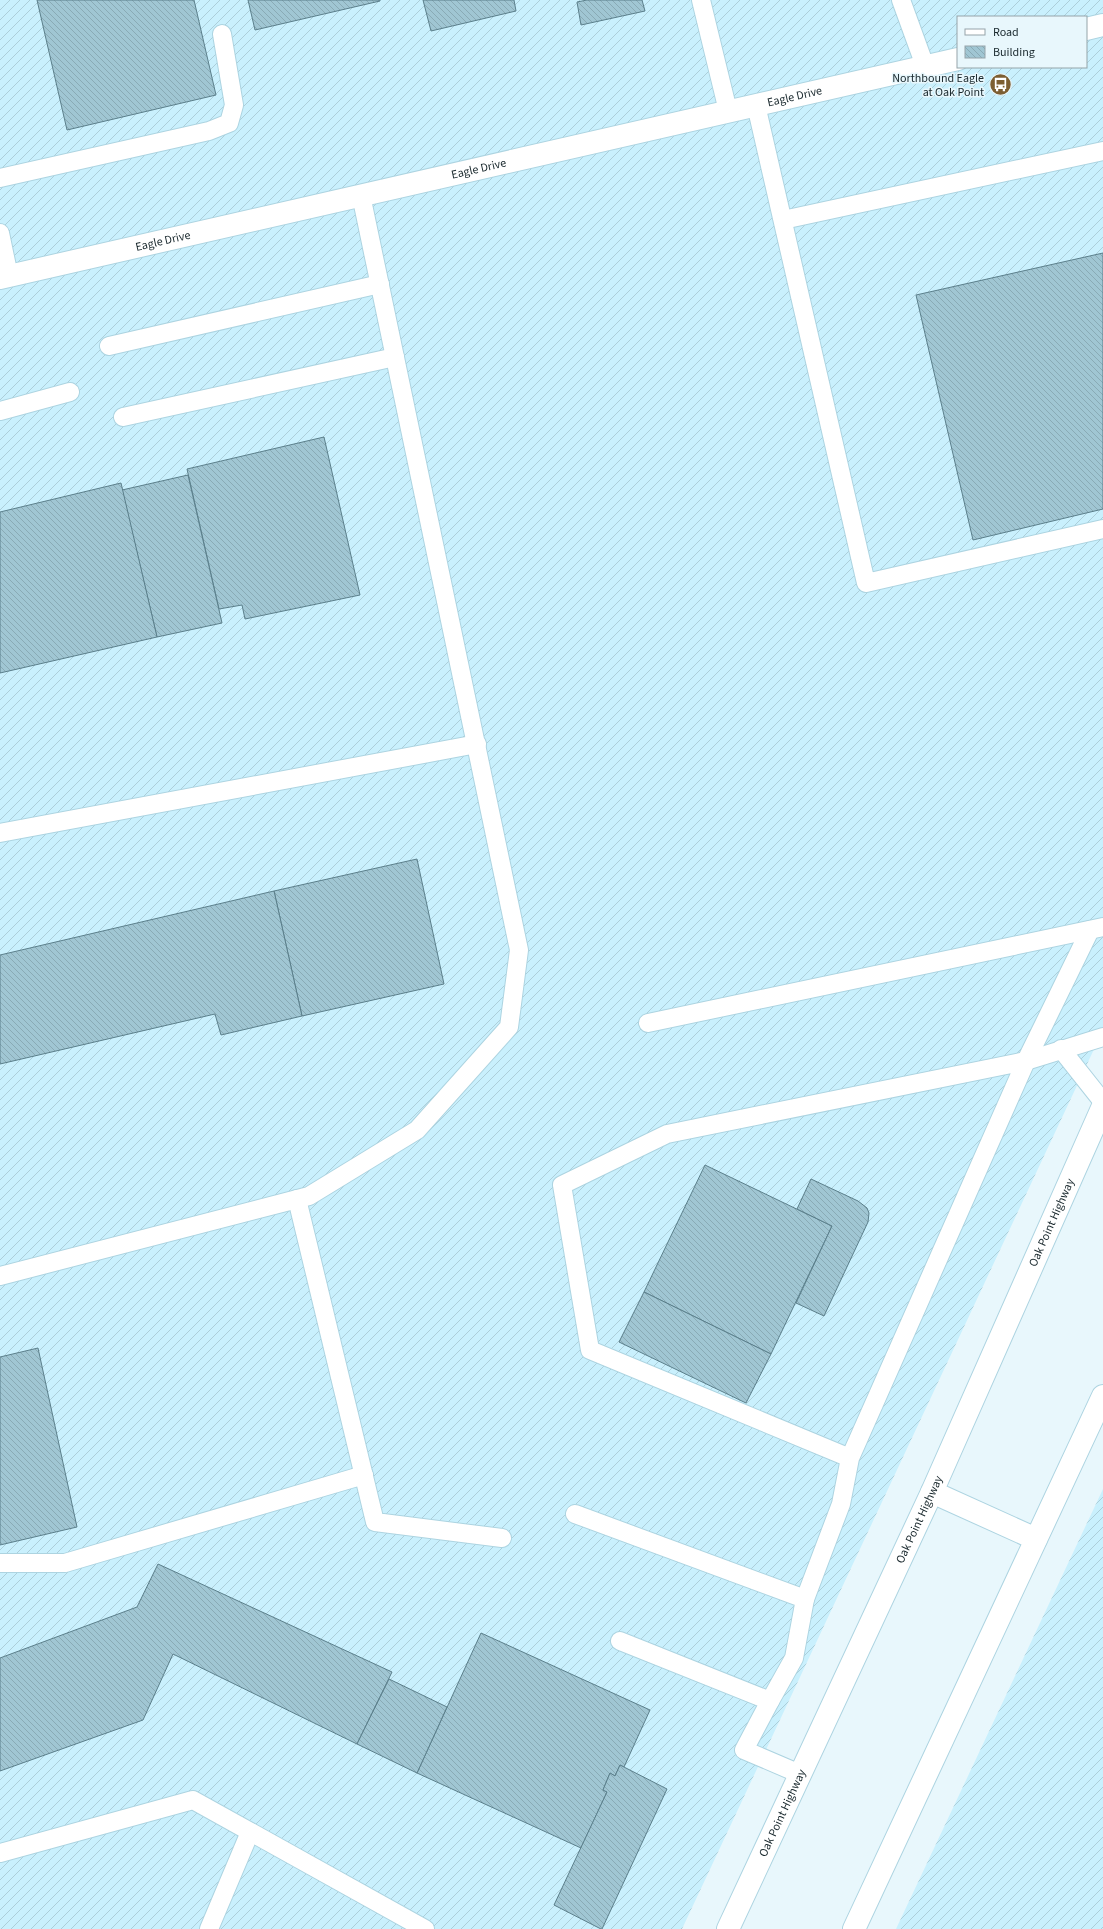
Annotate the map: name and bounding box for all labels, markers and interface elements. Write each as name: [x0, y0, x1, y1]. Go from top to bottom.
legend: [957, 16, 1087, 68]
text: Road: [993, 24, 1019, 41]
text: Building: [993, 44, 1035, 61]
place label: Northbound Eagle at Oak Point: [892, 70, 984, 101]
bus stop icon: Northbound Eagle at Oak Point: [987, 72, 1013, 98]
street label: Eagle Drive: [765, 82, 824, 111]
street label: Eagle Drive: [450, 155, 508, 184]
street label: Eagle Drive: [134, 227, 192, 256]
street label: Oak Point Highway: [1025, 1176, 1079, 1270]
street label: Oak Point Highway: [892, 1473, 947, 1566]
street label: Oak Point Highway: [755, 1766, 811, 1860]

